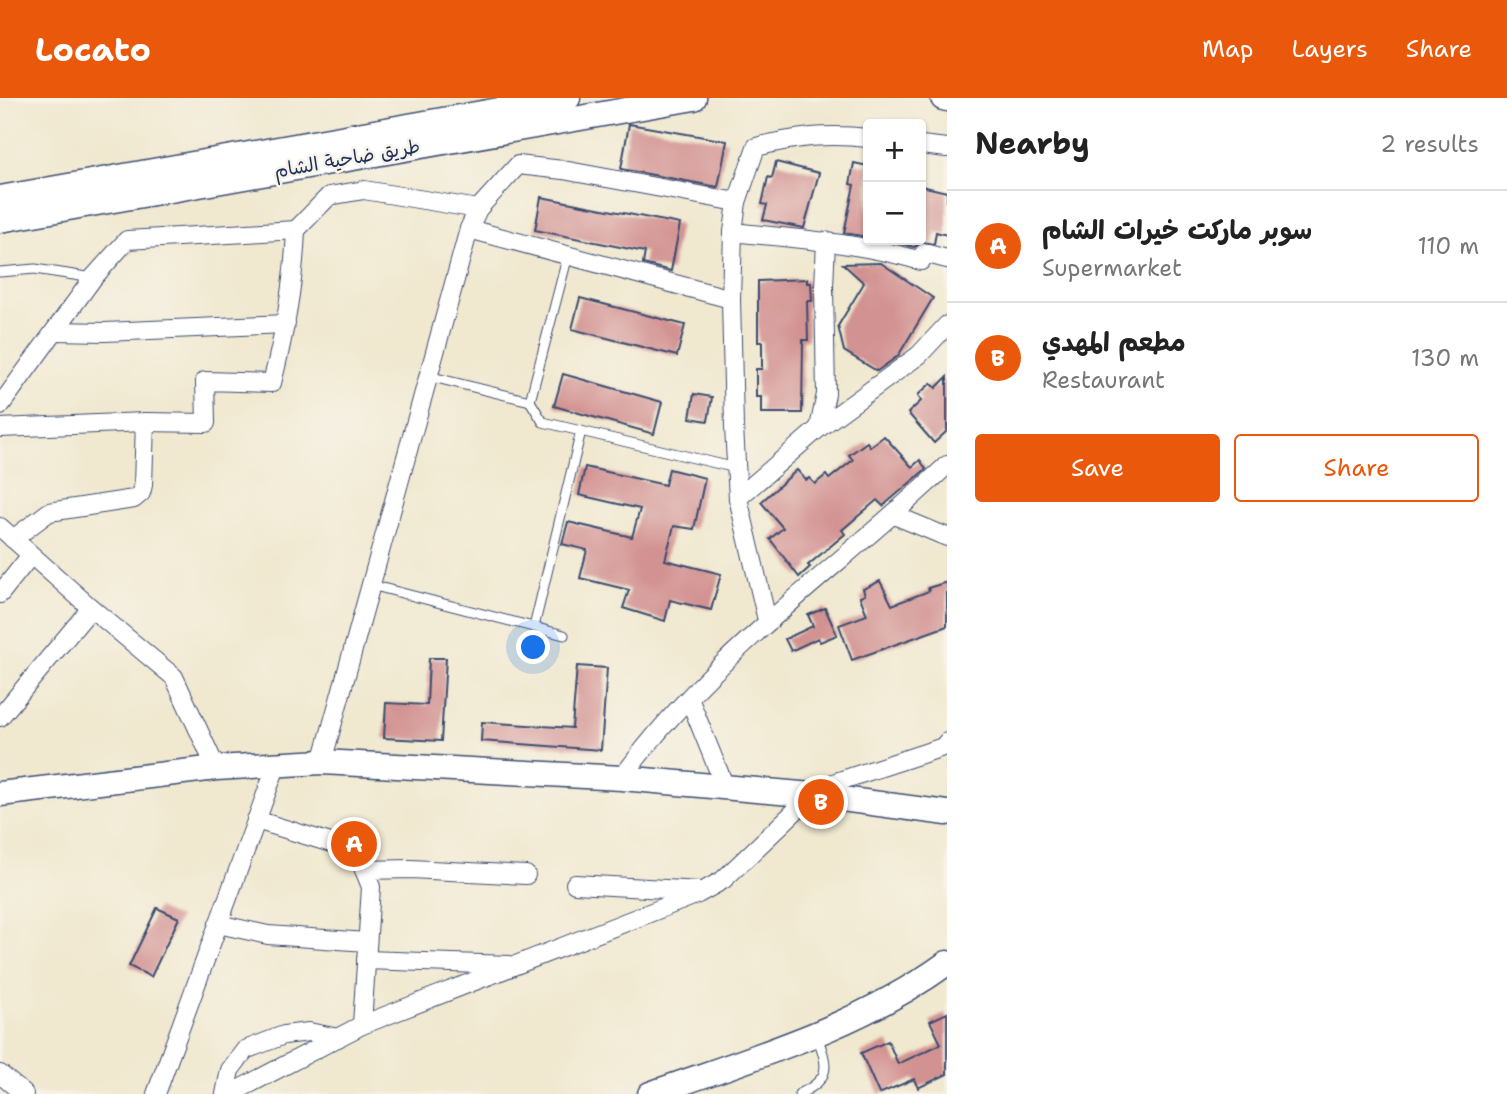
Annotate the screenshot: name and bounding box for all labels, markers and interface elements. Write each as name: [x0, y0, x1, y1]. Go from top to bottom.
text: Locato: [35, 27, 151, 72]
text: Map: [1202, 33, 1253, 65]
text: Layers: [1291, 33, 1368, 65]
text: Share: [1406, 33, 1472, 65]
map controls: [863, 119, 926, 245]
button: +: [863, 119, 926, 182]
text: Nearby: [975, 123, 1090, 164]
text: 2 results: [1380, 129, 1479, 159]
street label: طريق ضاحية الشام: [272, 133, 422, 186]
button: −: [863, 182, 926, 245]
text: سوبر ماركت خيرات الشام: [1042, 212, 1312, 247]
text: A: [989, 231, 1007, 261]
text: 110 m: [1417, 231, 1479, 261]
text: Supermarket: [1042, 253, 1182, 283]
text: مطعم المهدي: [1042, 324, 1186, 359]
text: B: [991, 343, 1005, 373]
text: 130 m: [1411, 343, 1479, 373]
text: Restaurant: [1042, 365, 1165, 395]
button: Save: [975, 434, 1220, 502]
button: Share: [1234, 434, 1479, 502]
your location: [516, 630, 550, 664]
pin: B: [798, 776, 844, 828]
pin: A: [331, 818, 377, 870]

